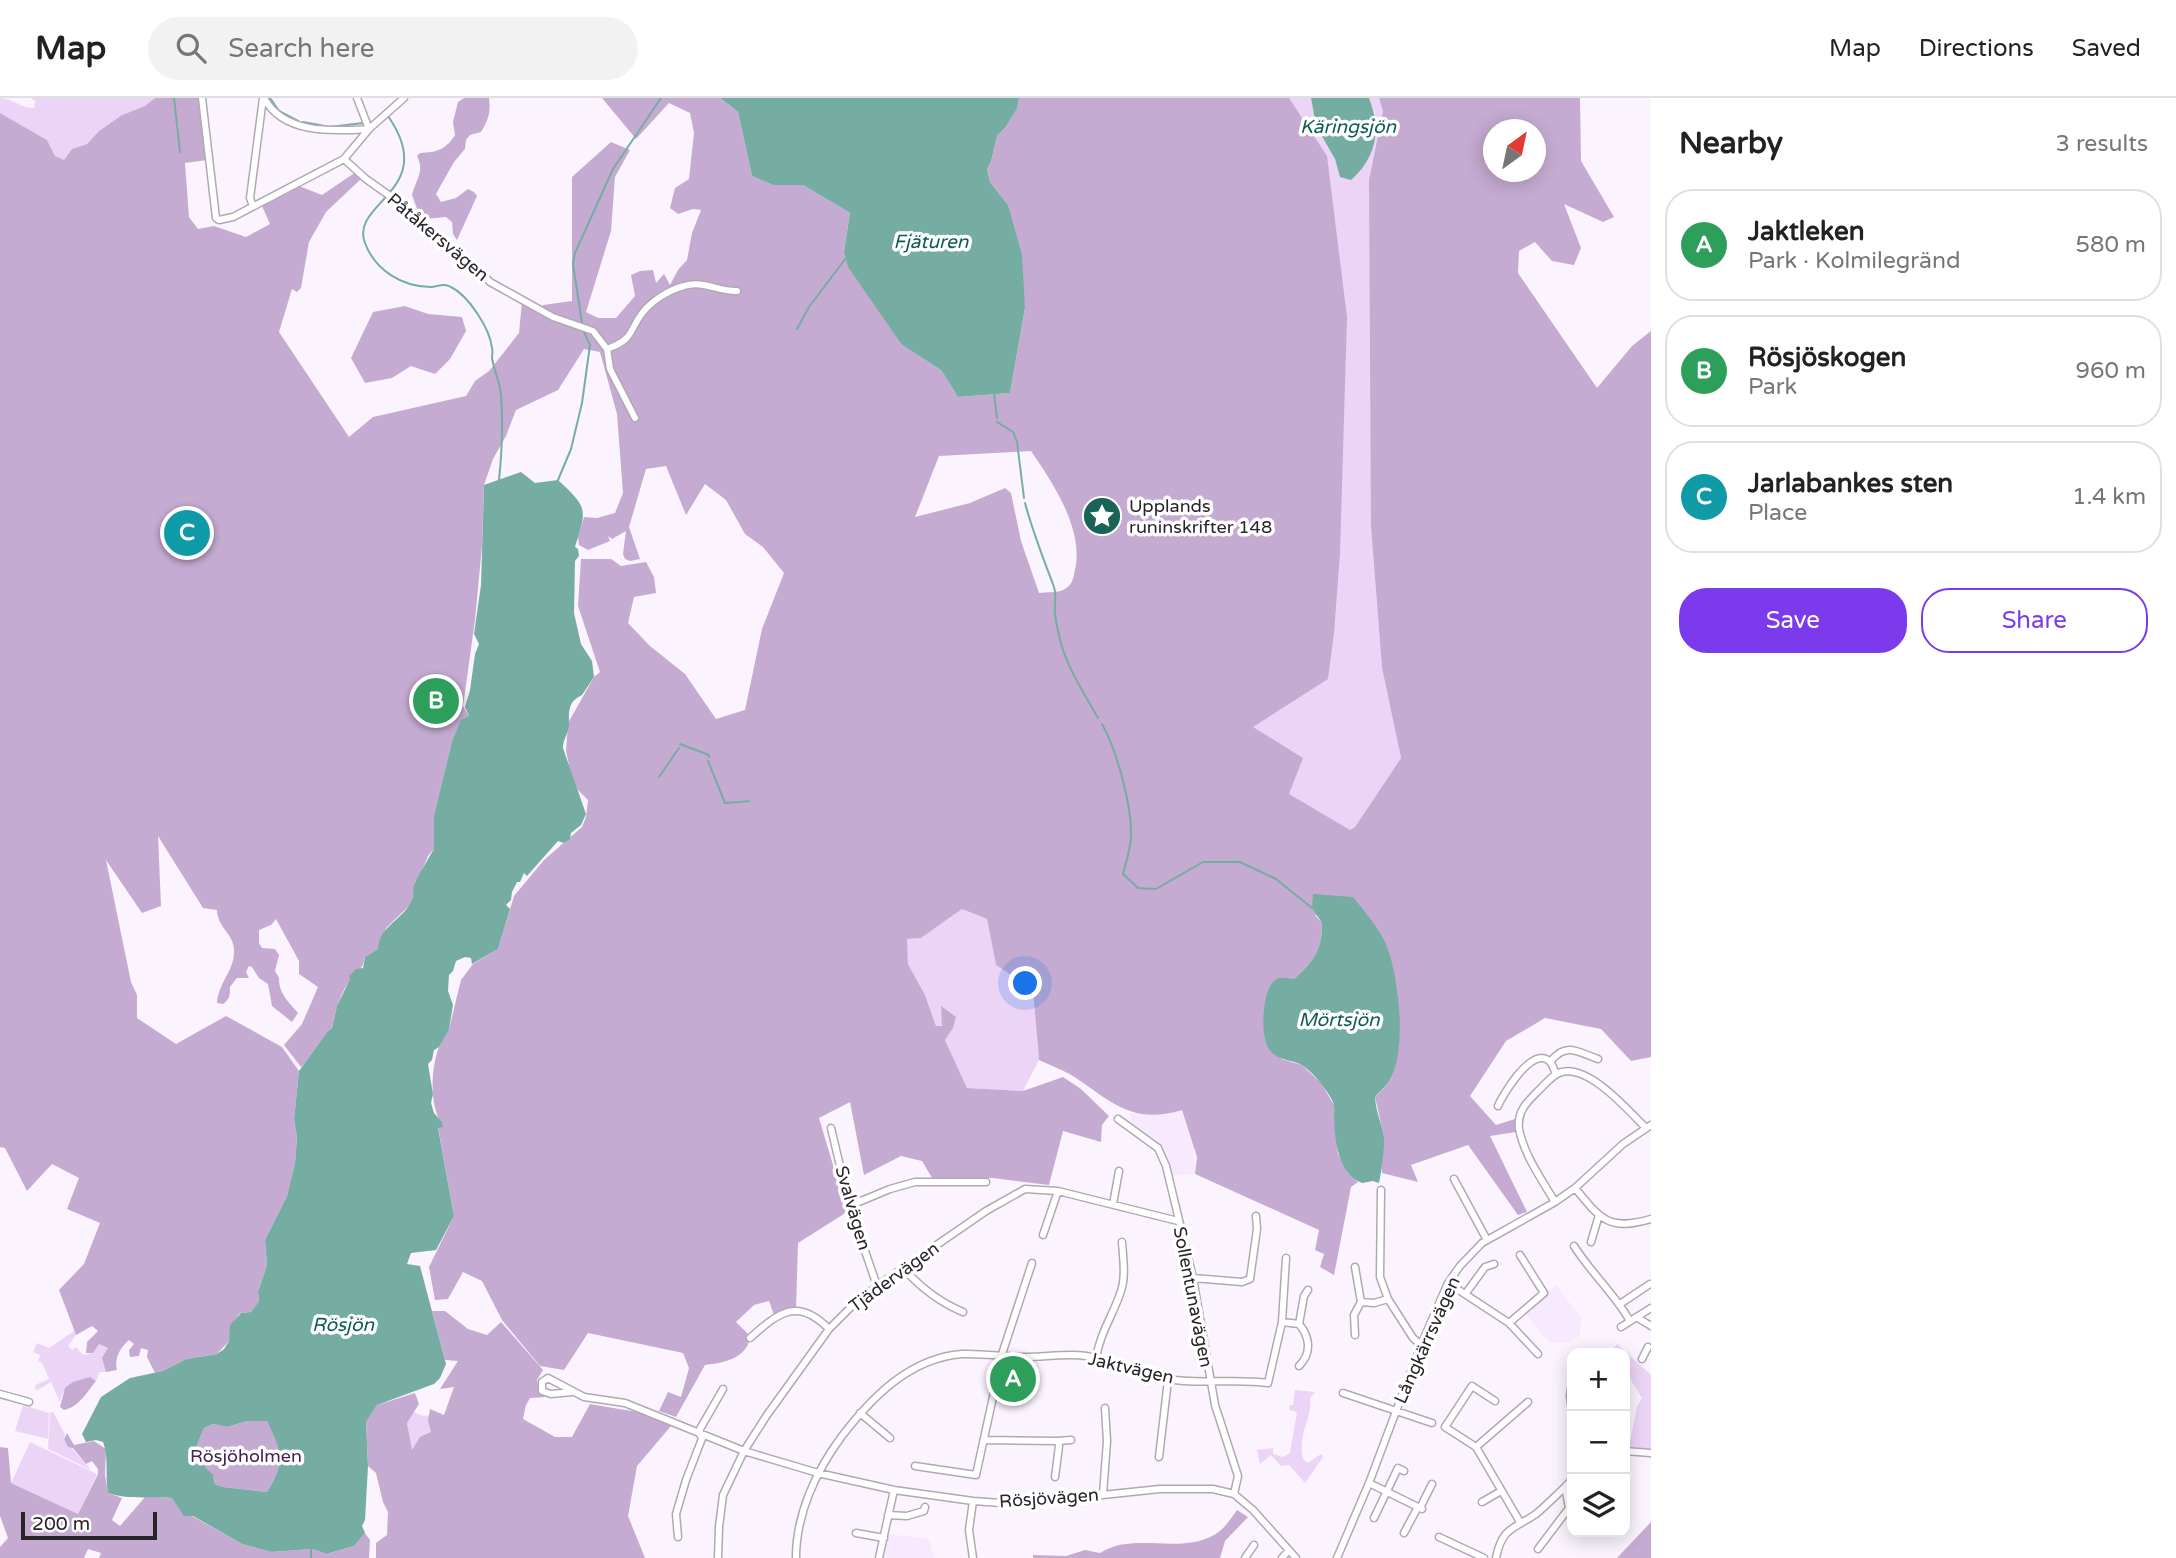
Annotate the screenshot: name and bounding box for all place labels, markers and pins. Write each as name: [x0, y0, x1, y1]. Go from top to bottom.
place icon: Upplands runinskrifter 148: [1081, 495, 1123, 537]
place label: Upplands runinskrifter 148: [1129, 495, 1272, 538]
pin: C: [164, 507, 210, 559]
pin: B: [413, 675, 459, 727]
pin: A: [990, 1353, 1036, 1405]

